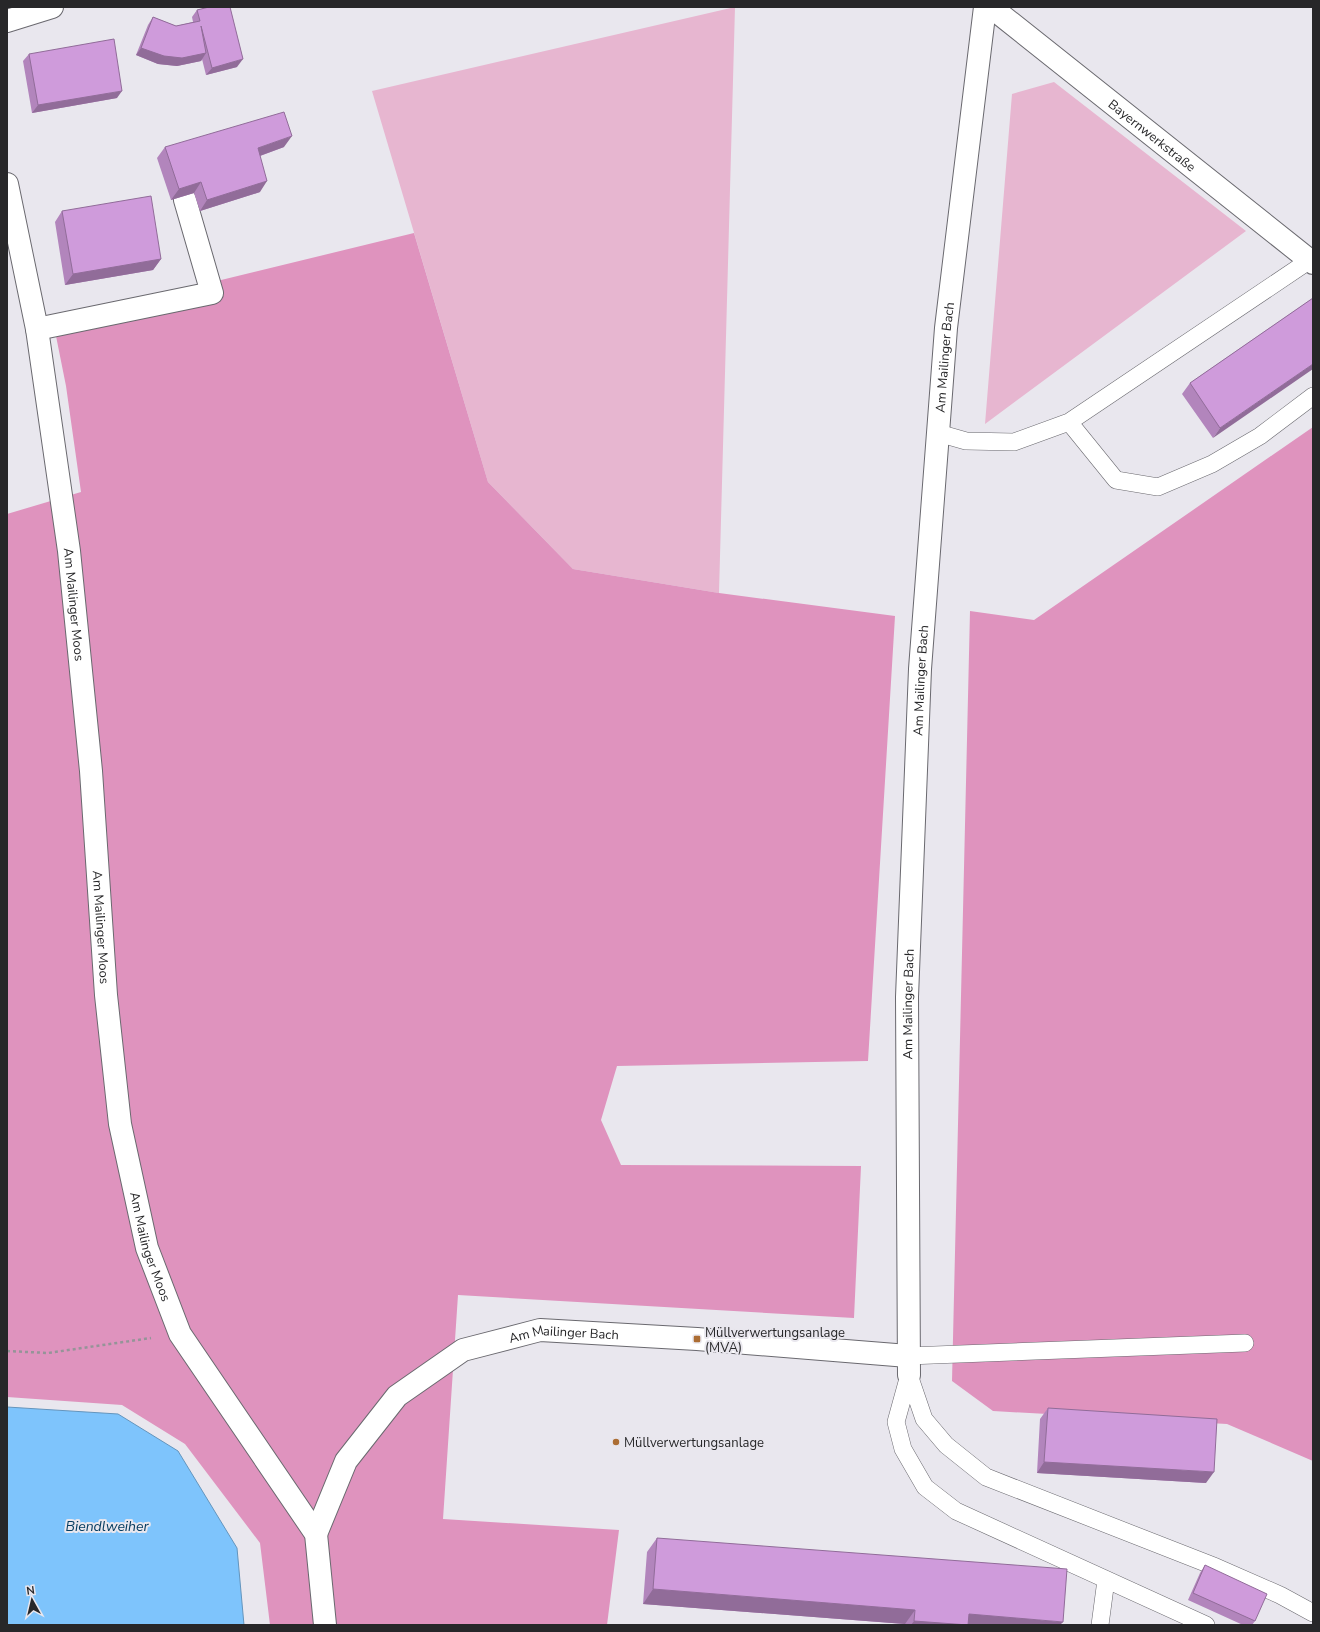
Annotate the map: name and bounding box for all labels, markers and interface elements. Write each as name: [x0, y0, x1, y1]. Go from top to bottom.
street label: Bayernwerkstraße: [1104, 96, 1199, 176]
street label: Am Mailinger Bach: [932, 301, 959, 413]
street label: Am Mailinger Moos: [59, 547, 88, 662]
street label: Am Mailinger Bach: [909, 624, 933, 736]
street label: Am Mailinger Moos: [88, 870, 113, 985]
street label: Am Mailinger Bach: [899, 948, 919, 1060]
street label: Am Mailinger Moos: [125, 1190, 175, 1304]
street label: Am Mailinger Bach: [507, 1321, 619, 1348]
place label: Müllverwertungsanlage (MVA): [705, 1324, 845, 1357]
marker: Müllverwertungsanlage (MVA): [692, 1334, 702, 1344]
place label: Müllverwertungsanlage: [624, 1434, 764, 1452]
marker: Müllverwertungsanlage: [611, 1437, 621, 1447]
water label: Biendlweiher: [65, 1517, 150, 1536]
north arrow: [12, 1580, 52, 1620]
text: N: [26, 1583, 36, 1599]

